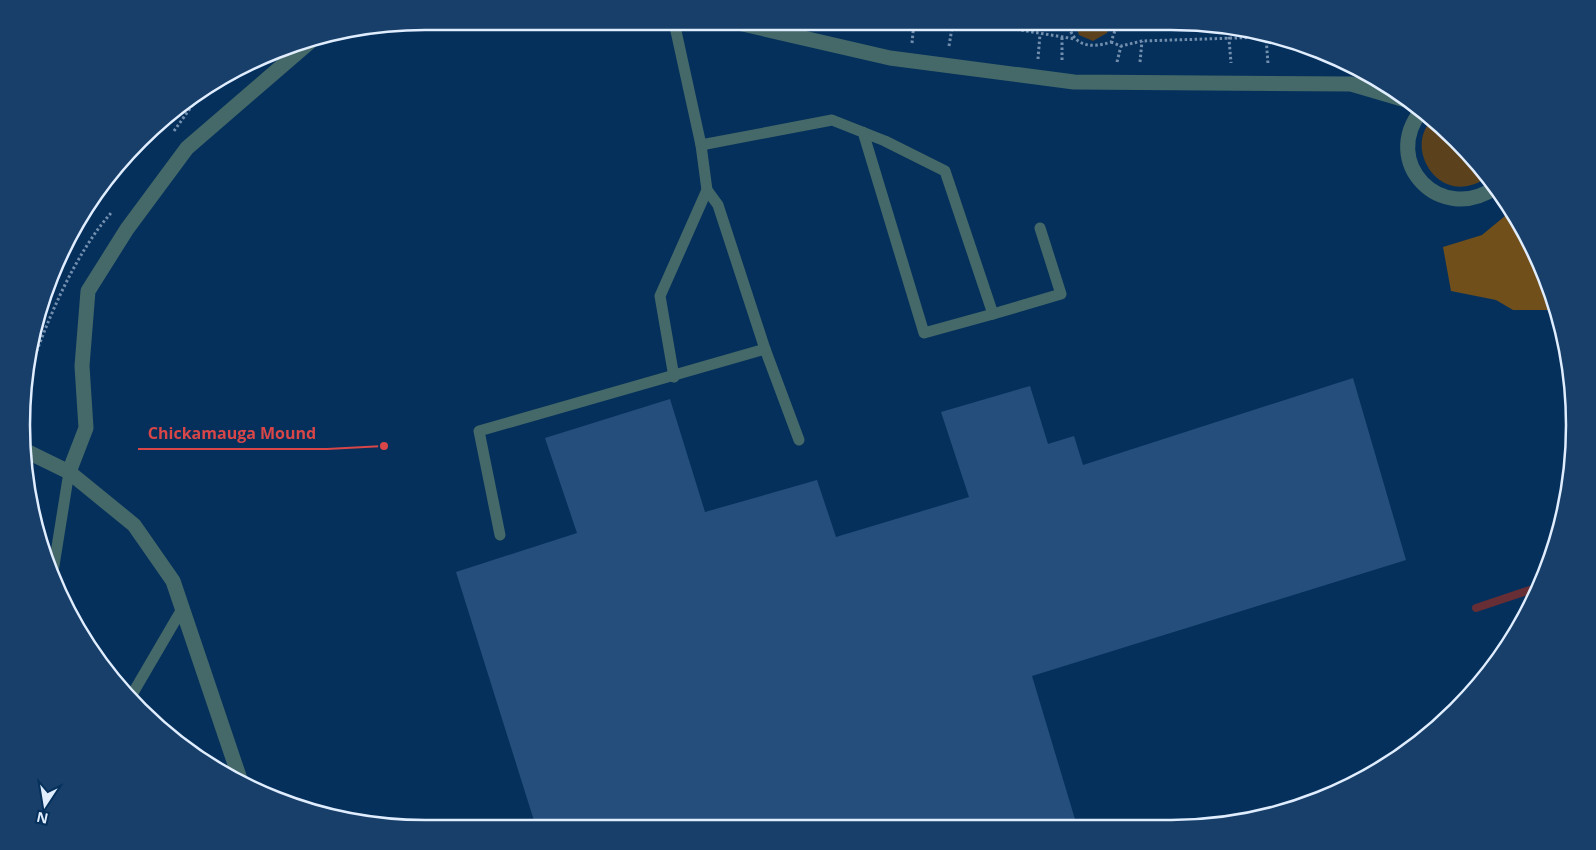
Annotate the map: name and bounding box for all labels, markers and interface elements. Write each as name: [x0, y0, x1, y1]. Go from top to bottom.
callout: Chickamauga Mound: [138, 418, 327, 449]
text: Chickamauga Mound: [148, 422, 316, 444]
north arrow: [20, 780, 70, 830]
text: N: [35, 808, 50, 829]

